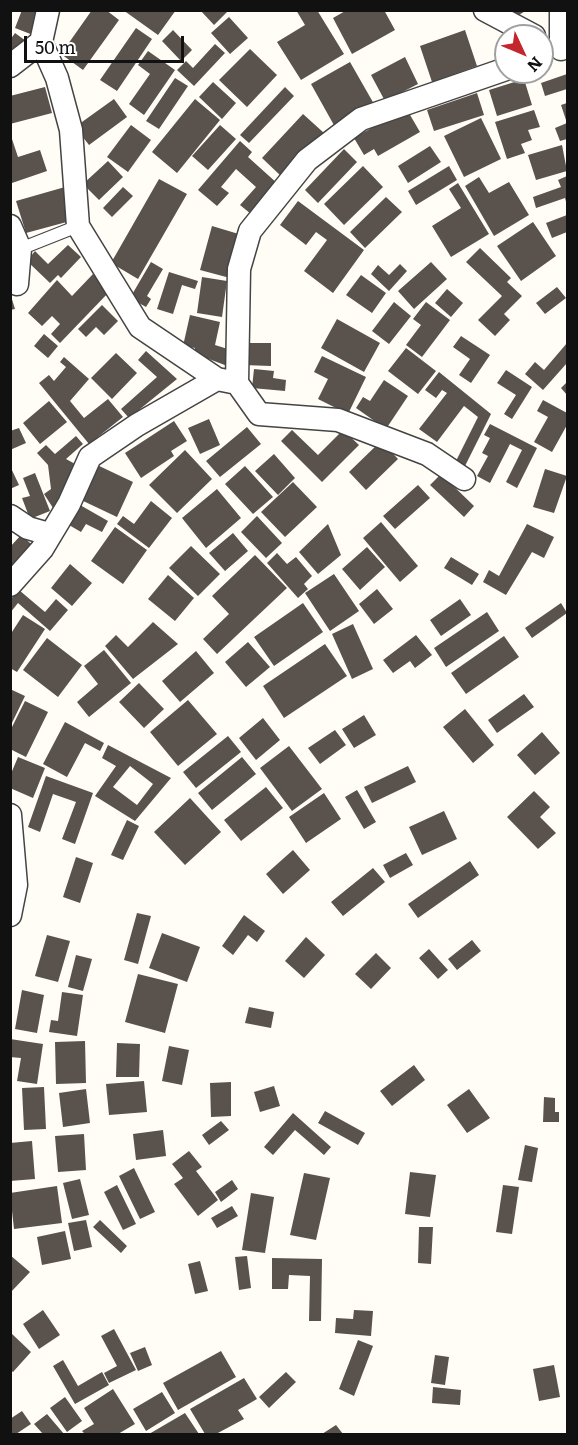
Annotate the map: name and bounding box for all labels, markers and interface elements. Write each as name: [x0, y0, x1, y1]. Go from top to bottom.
scale bar: [27, 24, 188, 62]
north arrow: [494, 24, 554, 84]
text: 50 m: [35, 33, 76, 60]
text: N: [522, 52, 549, 78]

